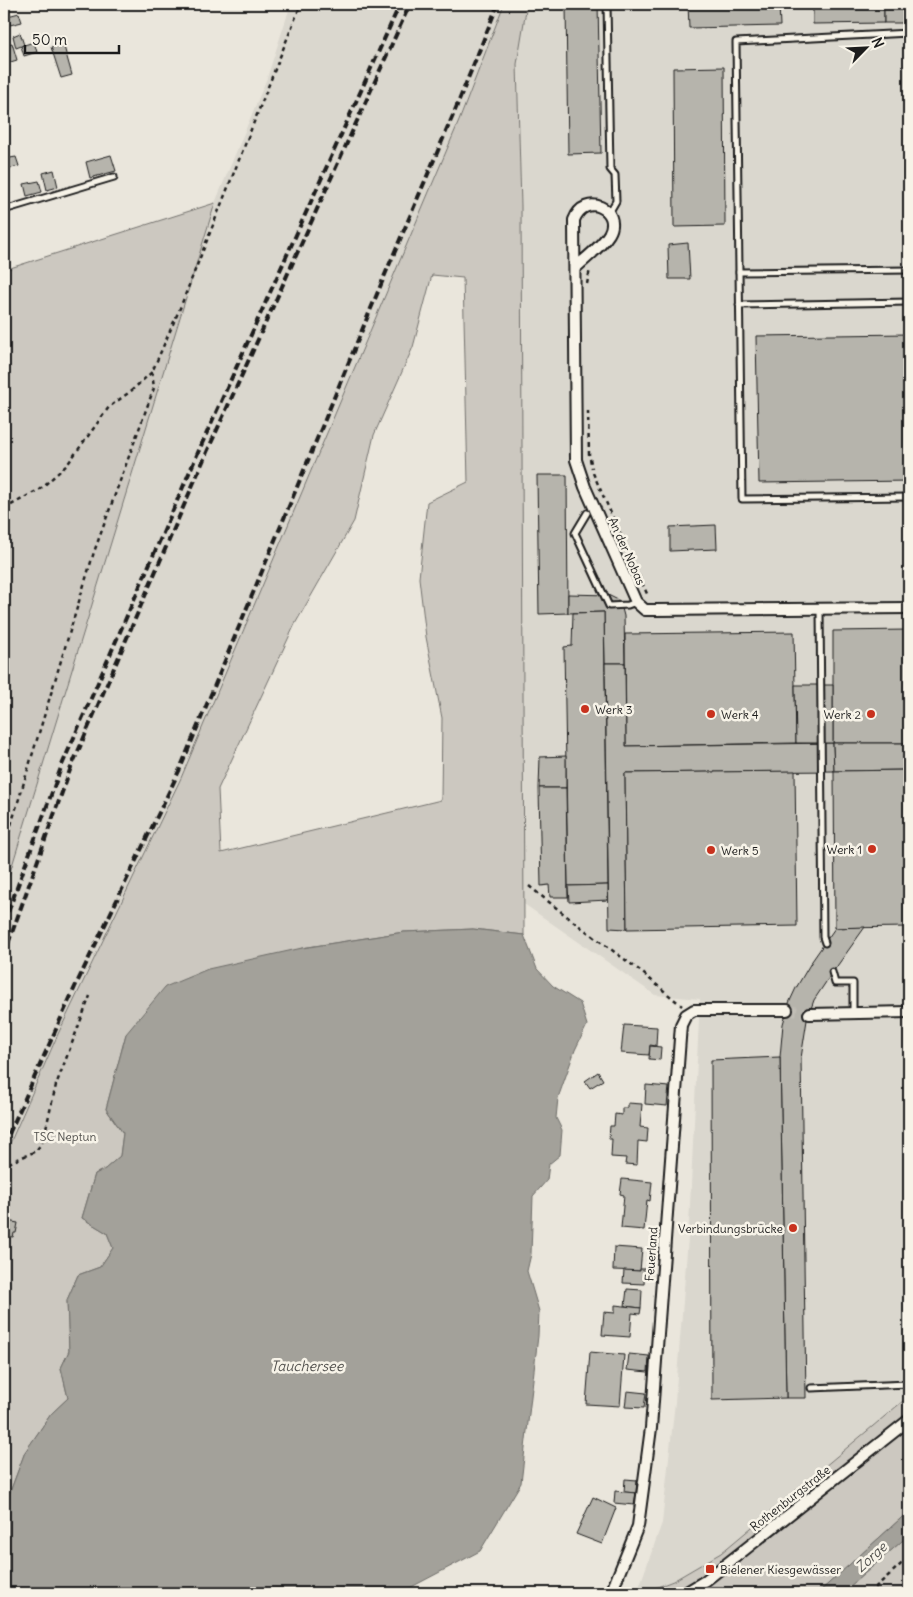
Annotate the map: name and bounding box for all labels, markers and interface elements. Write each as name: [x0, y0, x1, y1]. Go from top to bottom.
scale bar: [25, 22, 119, 54]
north arrow: [840, 22, 890, 72]
text: 50 m: [32, 30, 67, 49]
text: N: [868, 35, 888, 51]
street label: An der Nobas: [605, 515, 649, 587]
place label: Werk 3: [595, 702, 633, 717]
marker: Werk 3: [579, 703, 591, 715]
place label: Werk 4: [721, 707, 759, 722]
place label: Werk 2: [824, 707, 861, 722]
marker: Werk 4: [705, 708, 717, 720]
marker: Werk 2: [865, 708, 877, 720]
place label: Werk 1: [826, 842, 862, 857]
place label: Werk 5: [721, 843, 759, 858]
marker: Werk 1: [866, 843, 878, 855]
marker: Werk 5: [705, 844, 717, 856]
park label: TSC Neptun: [33, 1129, 97, 1144]
place label: Verbindungsbrücke: [678, 1221, 783, 1236]
marker: Verbindungsbrücke: [787, 1222, 799, 1234]
street label: Feuerland: [642, 1226, 660, 1282]
water label: Tauchersee: [271, 1357, 345, 1375]
street label: Rothenburgstraße: [747, 1462, 833, 1534]
water label: Zorge: [852, 1537, 892, 1576]
place label: Bielener Kiesgewässer: [720, 1562, 841, 1577]
marker: Bielener Kiesgewässer: [704, 1563, 716, 1575]

